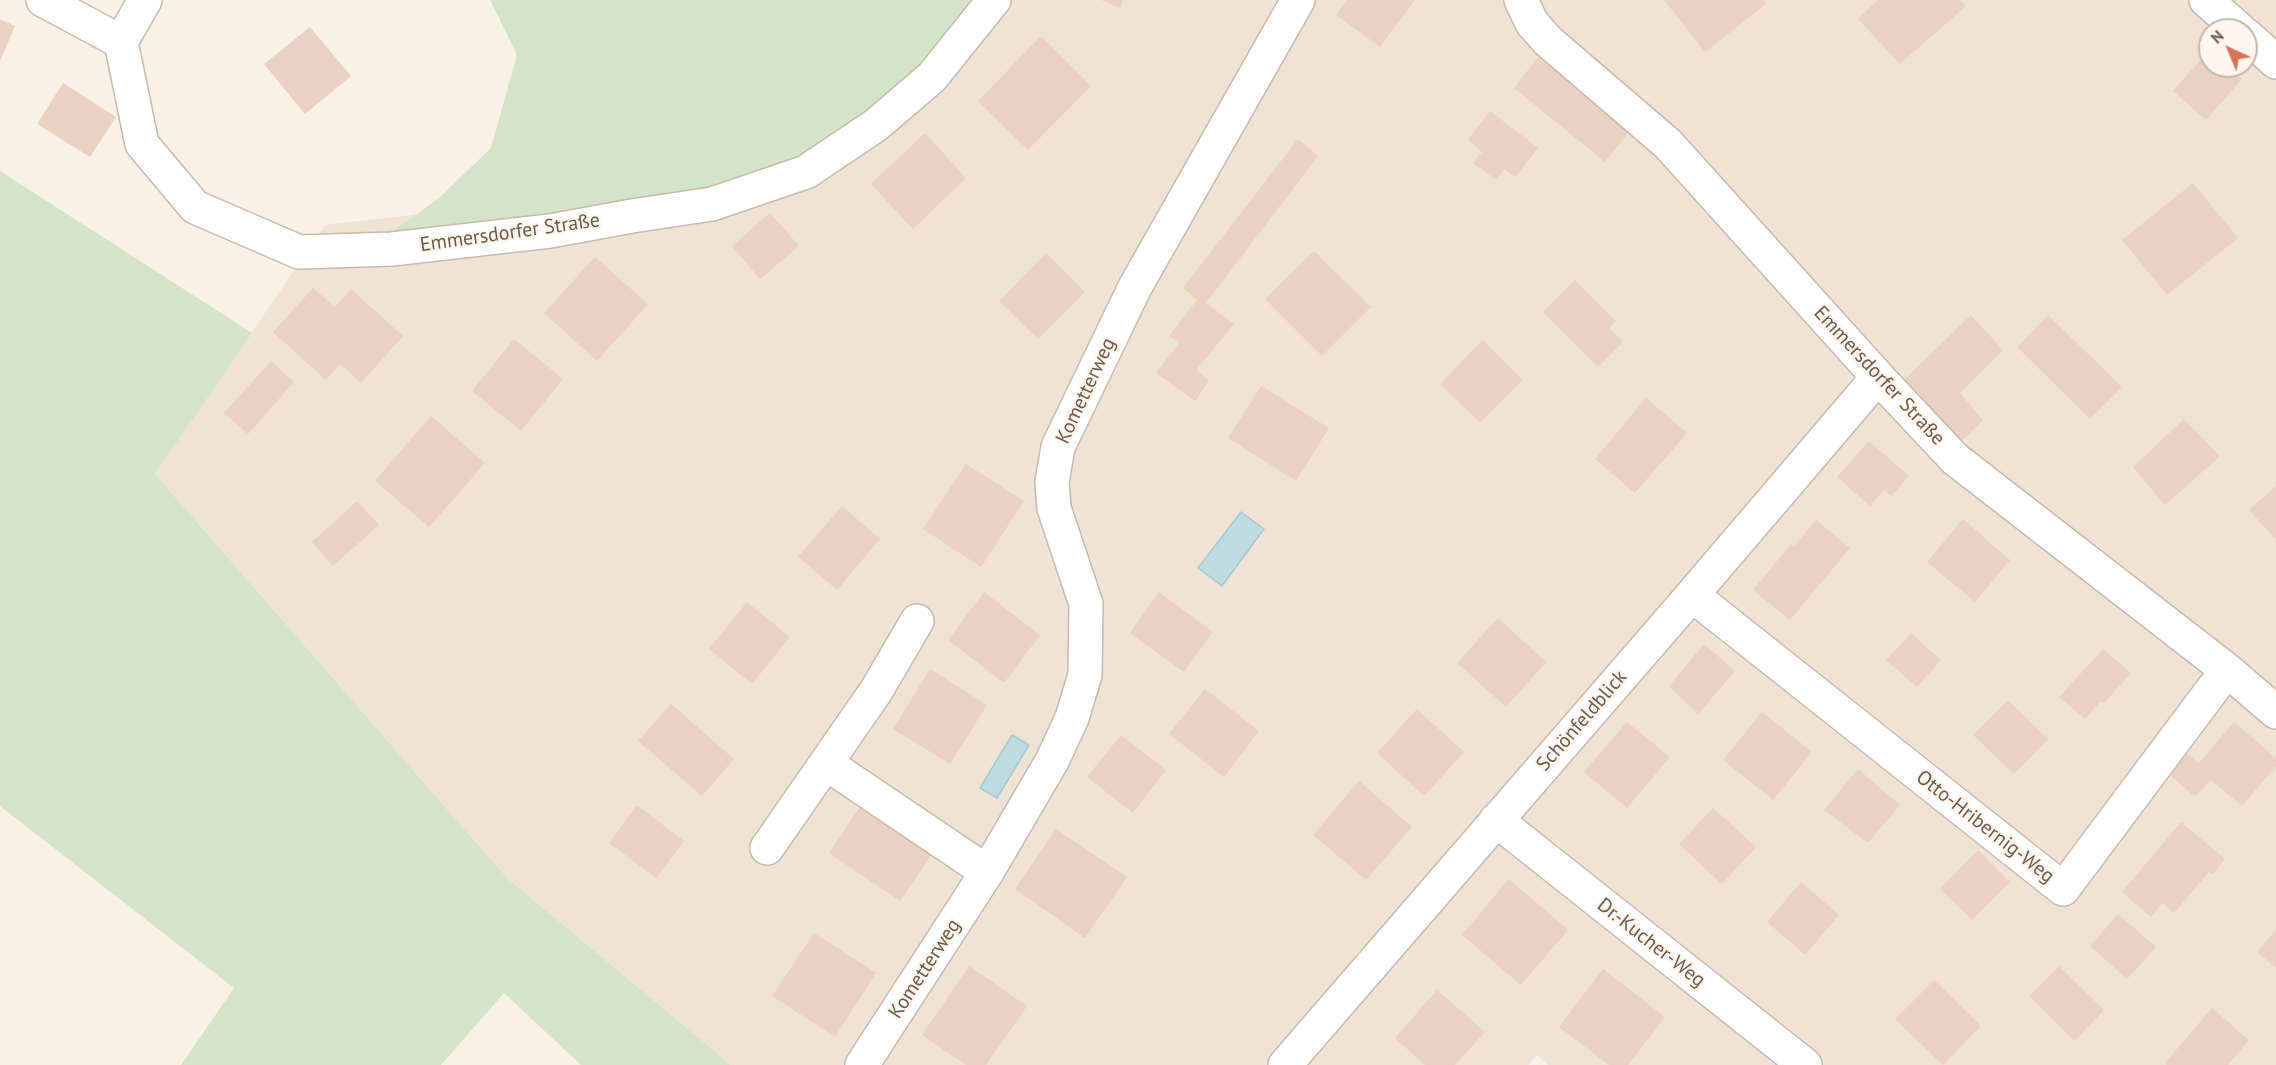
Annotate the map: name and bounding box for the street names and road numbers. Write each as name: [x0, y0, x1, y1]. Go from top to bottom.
street label: Emmersdorfer Straße: [418, 208, 602, 258]
street label: Emmersdorfer Straße: [1808, 301, 1950, 451]
street label: Kometterweg: [1051, 334, 1121, 448]
street label: Schönfeldblick: [1532, 666, 1632, 776]
street label: Otto-Hribernig-Weg: [1911, 766, 2059, 888]
street label: Dr.-Kucher-Weg: [1592, 893, 1710, 993]
street label: Kometterweg: [884, 915, 966, 1023]

